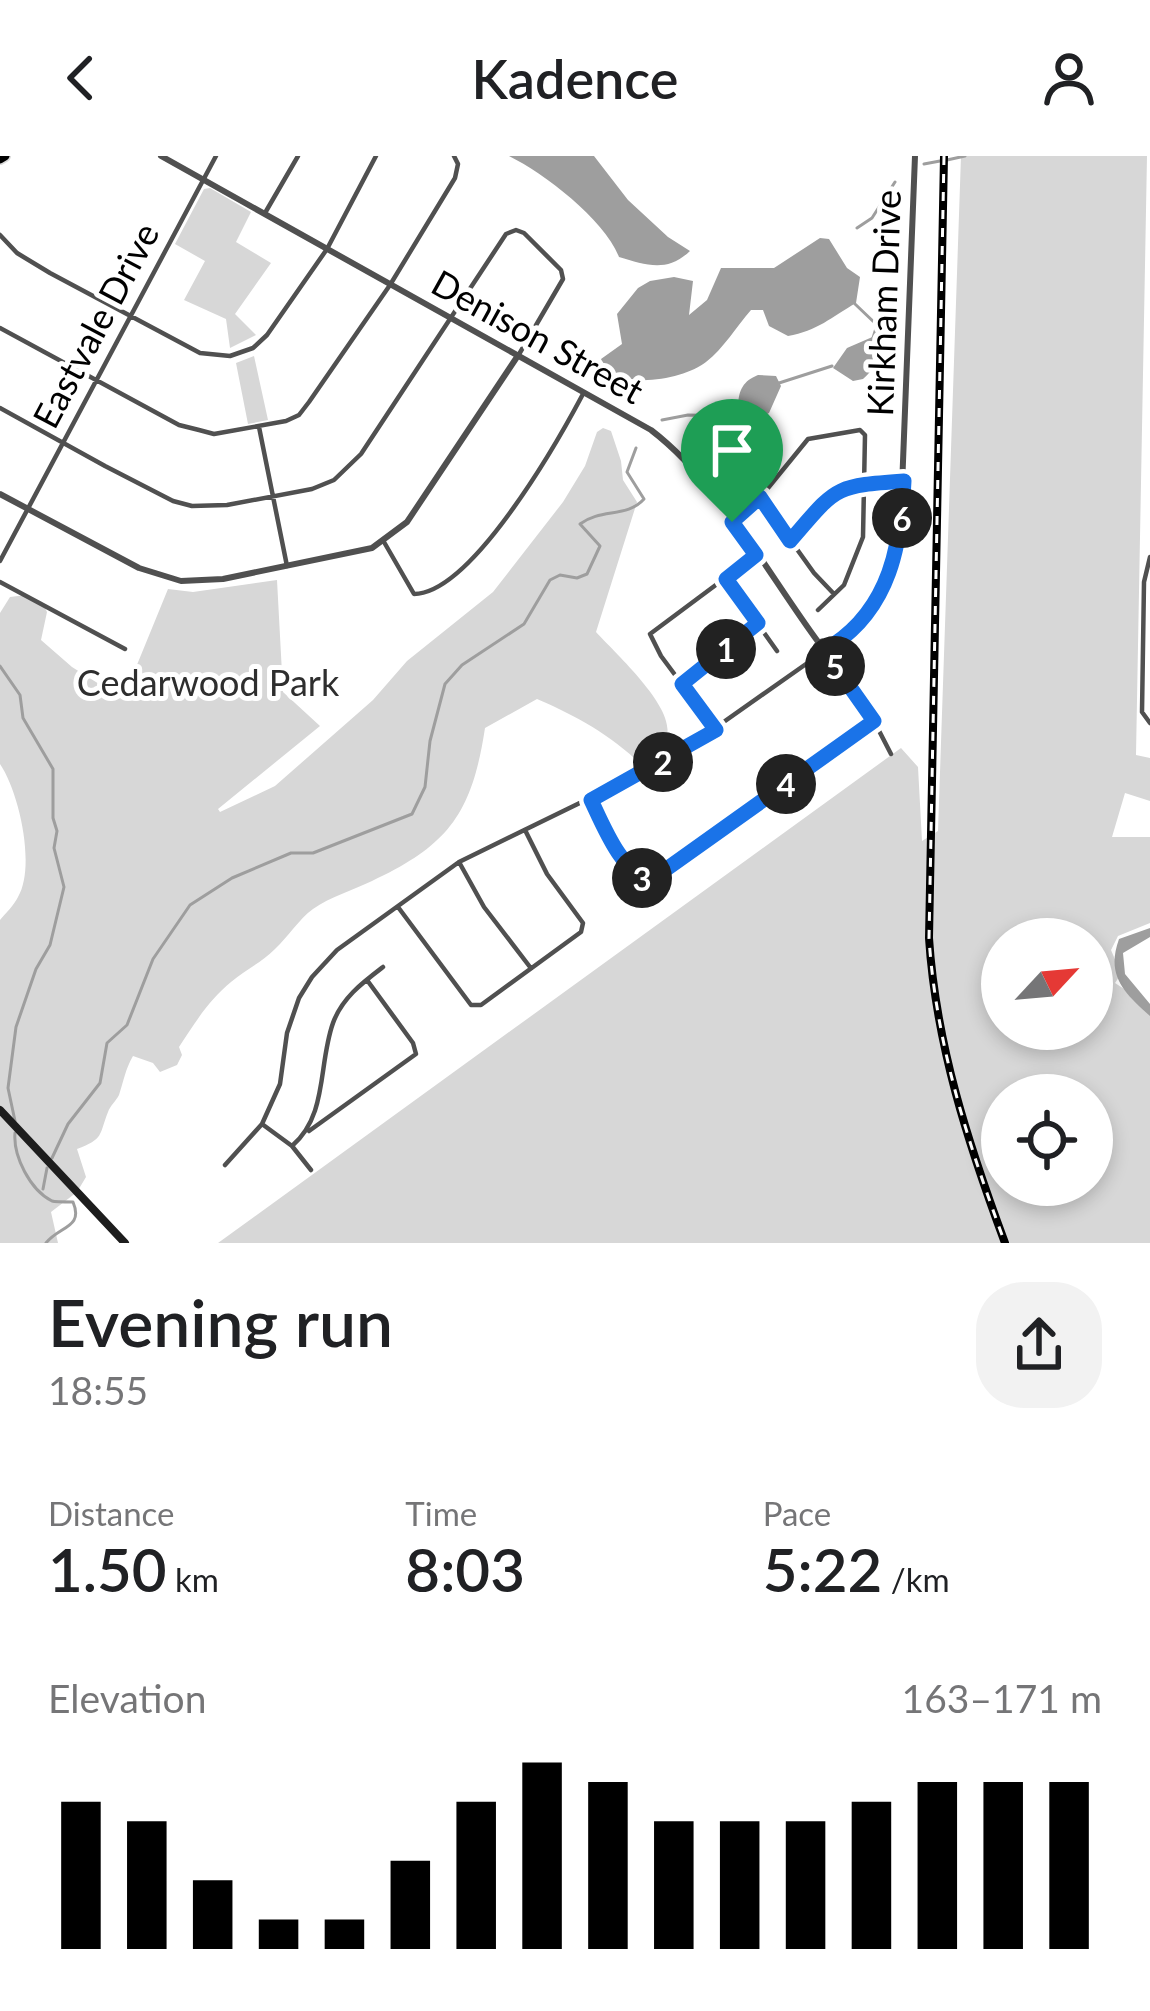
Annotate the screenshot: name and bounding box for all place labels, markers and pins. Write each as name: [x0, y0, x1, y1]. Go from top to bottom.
pin: [681, 399, 783, 522]
pin: 6: [872, 488, 932, 548]
pin: 1: [696, 619, 756, 679]
pin: 5: [805, 636, 865, 696]
pin: 2: [633, 732, 693, 792]
pin: 4: [756, 754, 816, 814]
pin: 3: [612, 848, 672, 908]

